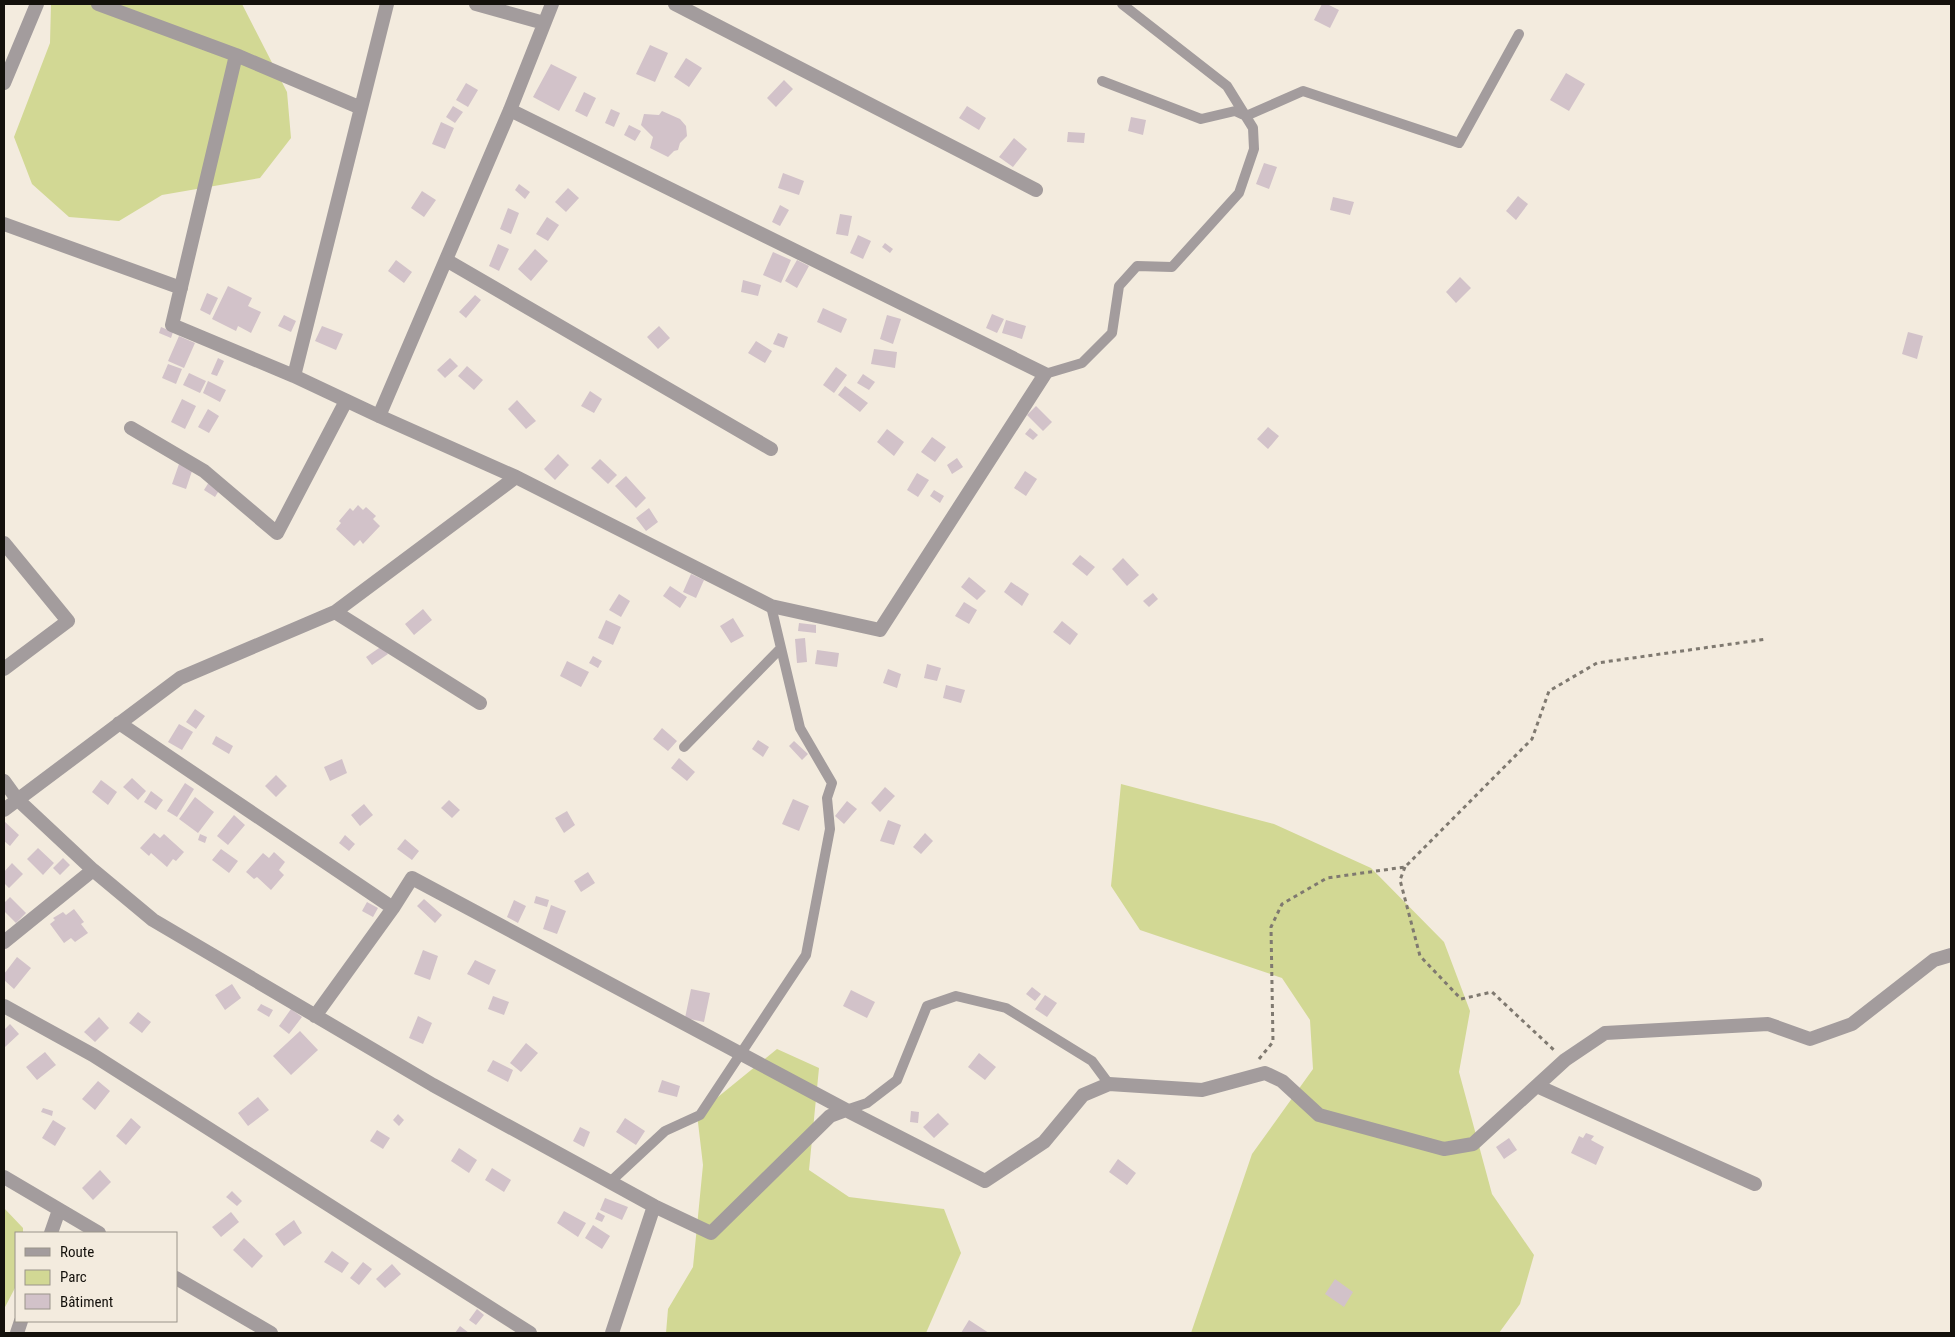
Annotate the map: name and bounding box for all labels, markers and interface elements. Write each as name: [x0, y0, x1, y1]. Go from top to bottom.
legend: [15, 1232, 178, 1322]
text: Route: [60, 1243, 94, 1261]
text: Parc: [60, 1268, 87, 1286]
text: Bâtiment: [60, 1293, 113, 1311]

